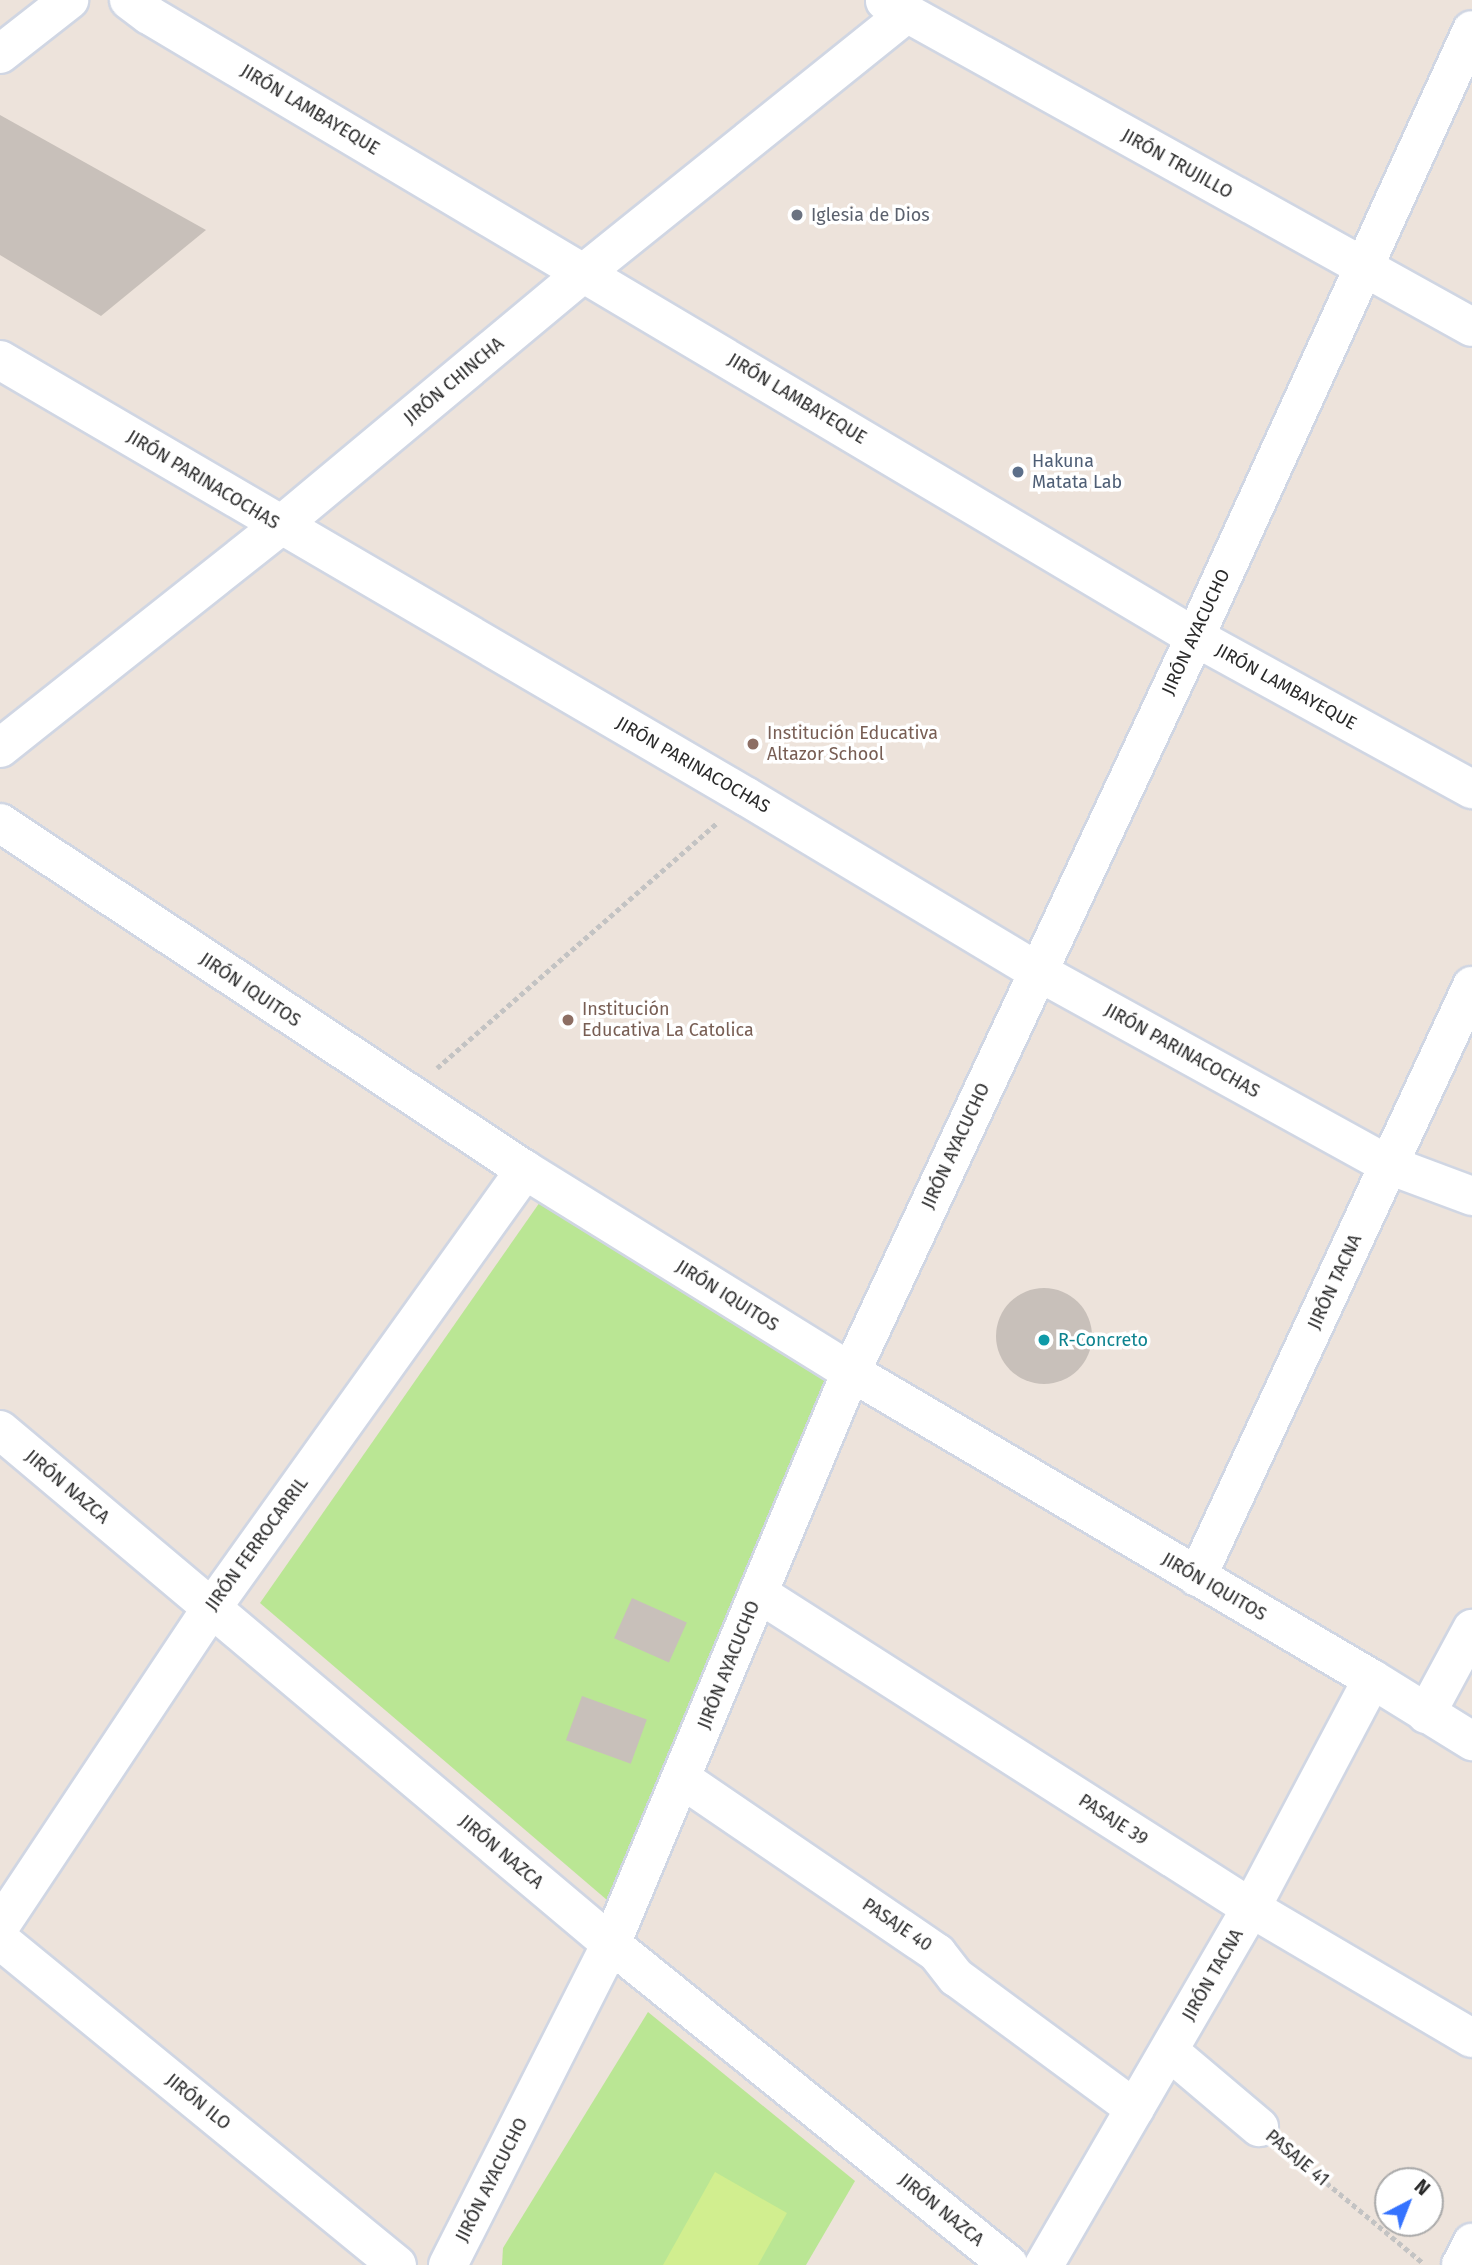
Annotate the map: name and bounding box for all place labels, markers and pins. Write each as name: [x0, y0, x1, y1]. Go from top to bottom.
place label: Iglesia de Dios: [811, 204, 930, 226]
marker: Iglesia de Dios: [789, 207, 805, 223]
place label: Hakuna Matata Lab: [1032, 451, 1122, 494]
marker: Hakuna Matata Lab: [1010, 464, 1026, 480]
place label: Institución Educativa Altazor School: [767, 723, 938, 766]
marker: Institución Educativa Altazor School: [745, 736, 761, 752]
place label: Institución Educativa La Catolica: [582, 999, 754, 1042]
marker: Institución Educativa La Catolica: [560, 1012, 576, 1028]
place label: R-Concreto: [1058, 1329, 1148, 1351]
marker: R-Concreto: [1036, 1332, 1052, 1348]

